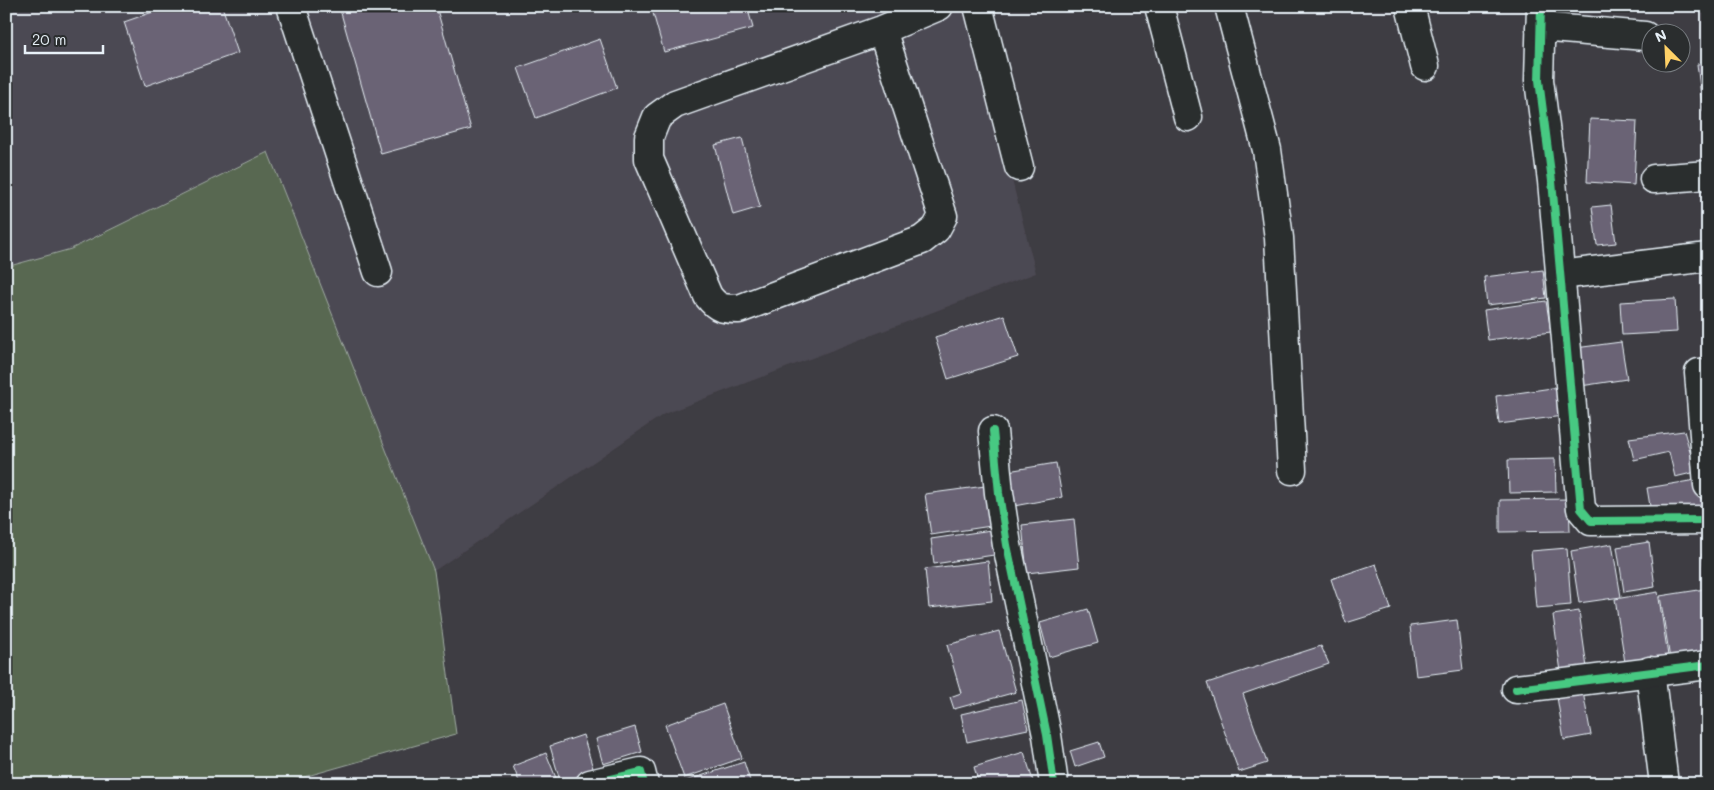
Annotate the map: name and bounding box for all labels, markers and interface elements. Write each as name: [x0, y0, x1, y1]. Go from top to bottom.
scale bar: [25, 22, 102, 54]
north arrow: [1642, 22, 1692, 72]
text: N: [1652, 25, 1669, 47]
text: 20 m: [32, 29, 66, 49]

